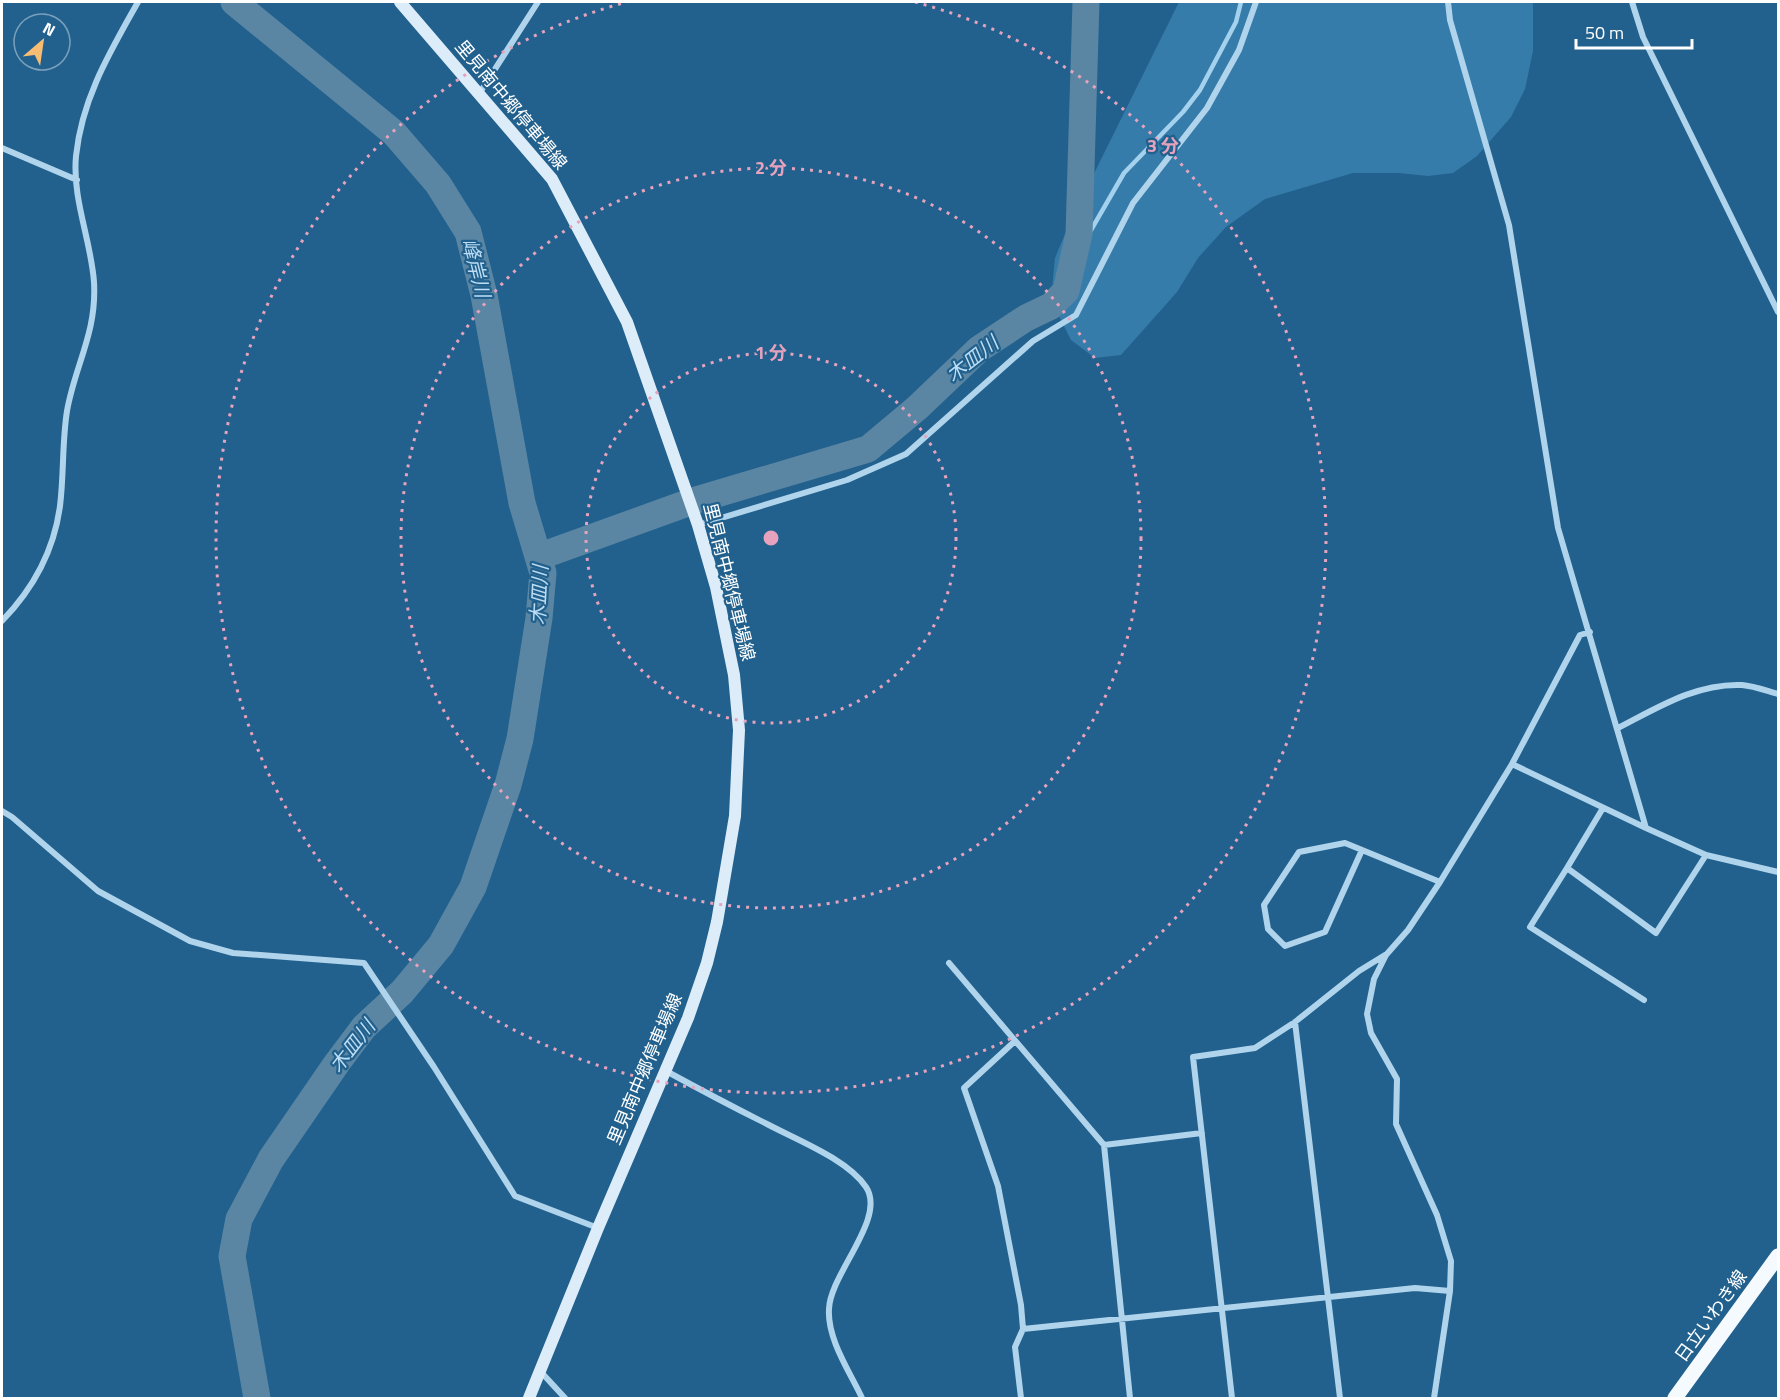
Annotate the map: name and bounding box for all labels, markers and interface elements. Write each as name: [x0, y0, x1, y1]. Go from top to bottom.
north arrow: [12, 12, 72, 72]
scale bar: [1576, 12, 1692, 50]
text: N: [39, 16, 60, 42]
text: 50 m: [1585, 19, 1624, 46]
street label: 里見南中郷停車場線: [449, 34, 574, 175]
text: 3 分: [1147, 132, 1179, 159]
text: 2 分: [755, 154, 787, 181]
water label: 峰岸川: [454, 235, 499, 303]
water label: 木皿川: [939, 327, 1006, 389]
text: 1 分: [755, 339, 787, 366]
street label: 里見南中郷停車場線: [697, 500, 762, 664]
centre of rings: [761, 528, 781, 548]
water label: 木皿川: [521, 562, 556, 626]
street label: 里見南中郷停車場線: [600, 989, 689, 1149]
water label: 木皿川: [321, 1011, 384, 1079]
street label: 日立いわき線: [1668, 1264, 1753, 1367]

